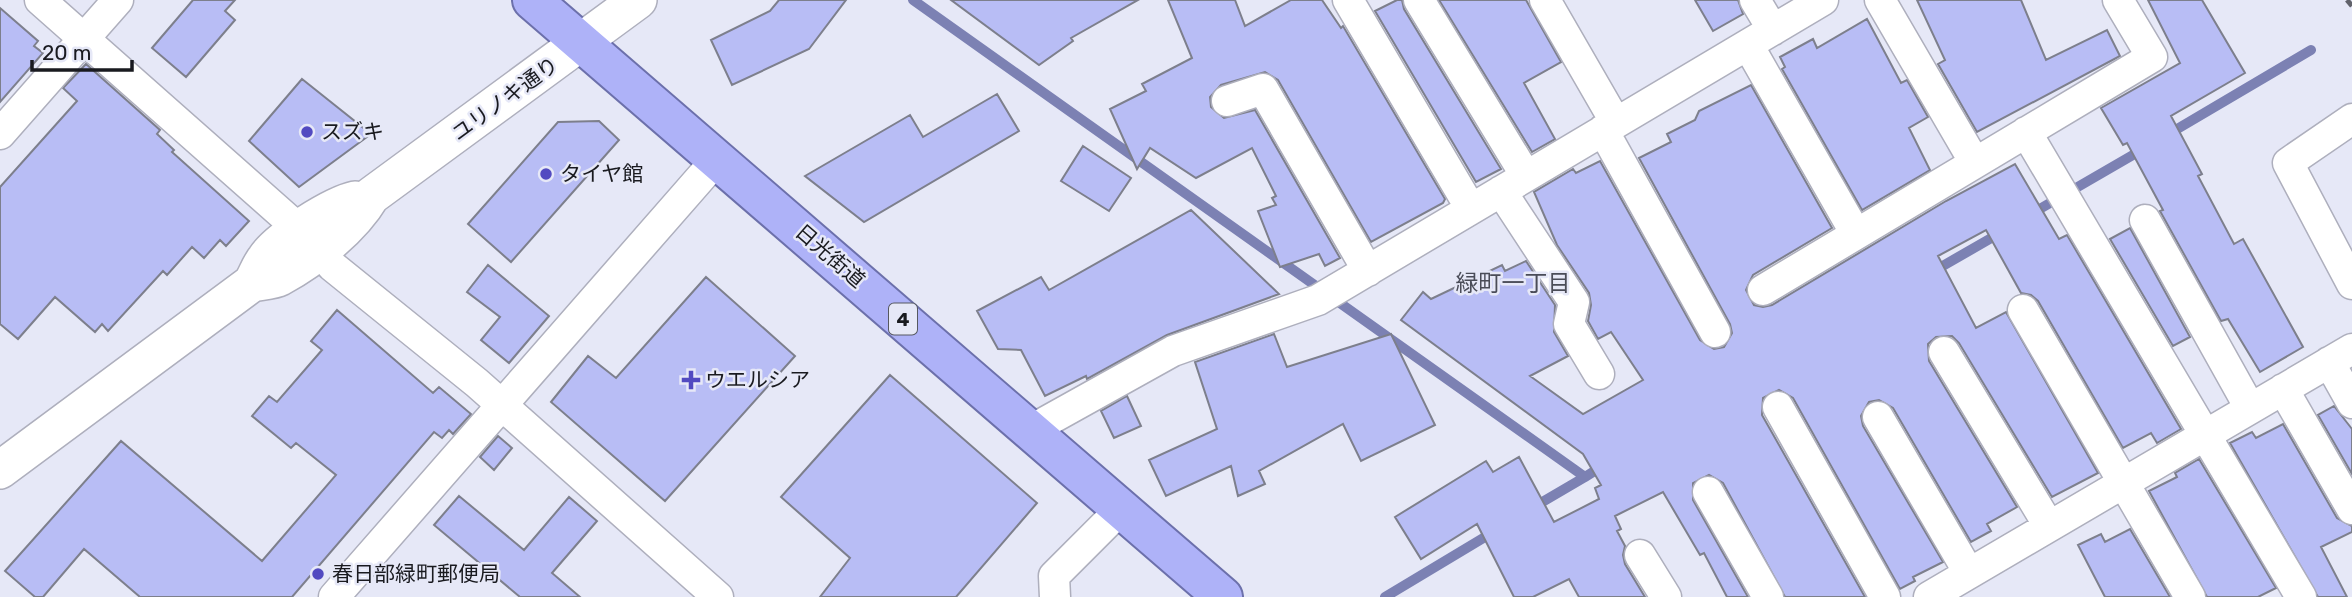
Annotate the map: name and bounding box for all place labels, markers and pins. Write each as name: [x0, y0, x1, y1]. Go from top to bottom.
place label: スズキ: [321, 119, 384, 144]
marker: スズキ: [299, 124, 315, 140]
place label: タイヤ館: [560, 161, 643, 186]
marker: タイヤ館: [538, 166, 554, 182]
place label: ウエルシア: [705, 367, 810, 392]
marker: ウエルシア: [683, 372, 699, 388]
place label: 春日部緑町郵便局: [332, 561, 500, 586]
marker: 春日部緑町郵便局: [310, 566, 326, 582]

